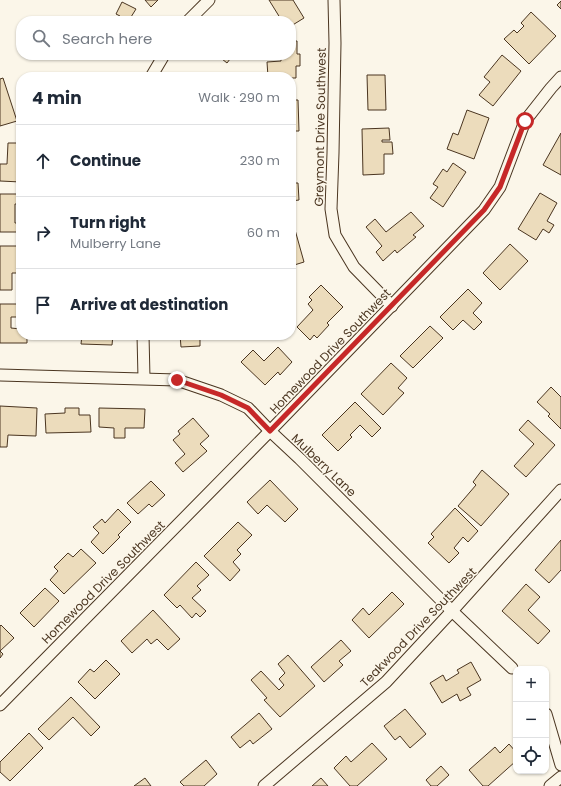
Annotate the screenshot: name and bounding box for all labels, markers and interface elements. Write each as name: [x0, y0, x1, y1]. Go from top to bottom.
search box: [16, 16, 296, 60]
icon: search: [30, 27, 52, 49]
text: Search here: [62, 28, 152, 49]
street label: Greymont Drive Southwest: [310, 47, 330, 207]
text: 4 min: [32, 86, 82, 110]
text: Walk · 290 m: [198, 88, 280, 107]
route start: [516, 112, 534, 130]
icon: ahead: [32, 150, 54, 172]
text: Continue: [70, 150, 141, 171]
text: 230 m: [240, 151, 280, 170]
text: Turn right: [70, 212, 146, 233]
icon: right: [32, 222, 54, 244]
text: 60 m: [247, 223, 280, 242]
text: Mulberry Lane: [70, 234, 161, 253]
street label: Homewood Drive Southwest: [266, 285, 394, 417]
icon: arrive: [32, 294, 54, 316]
text: Arrive at destination: [70, 294, 228, 315]
route end: [168, 371, 186, 389]
street label: Mulberry Lane: [288, 430, 360, 500]
street label: Homewood Drive Southwest: [38, 517, 168, 647]
street label: Teakwood Drive Southwest: [356, 563, 480, 691]
map controls: [513, 666, 549, 774]
button: +: [513, 666, 549, 702]
button: −: [513, 702, 549, 738]
button: locate: [513, 738, 549, 774]

